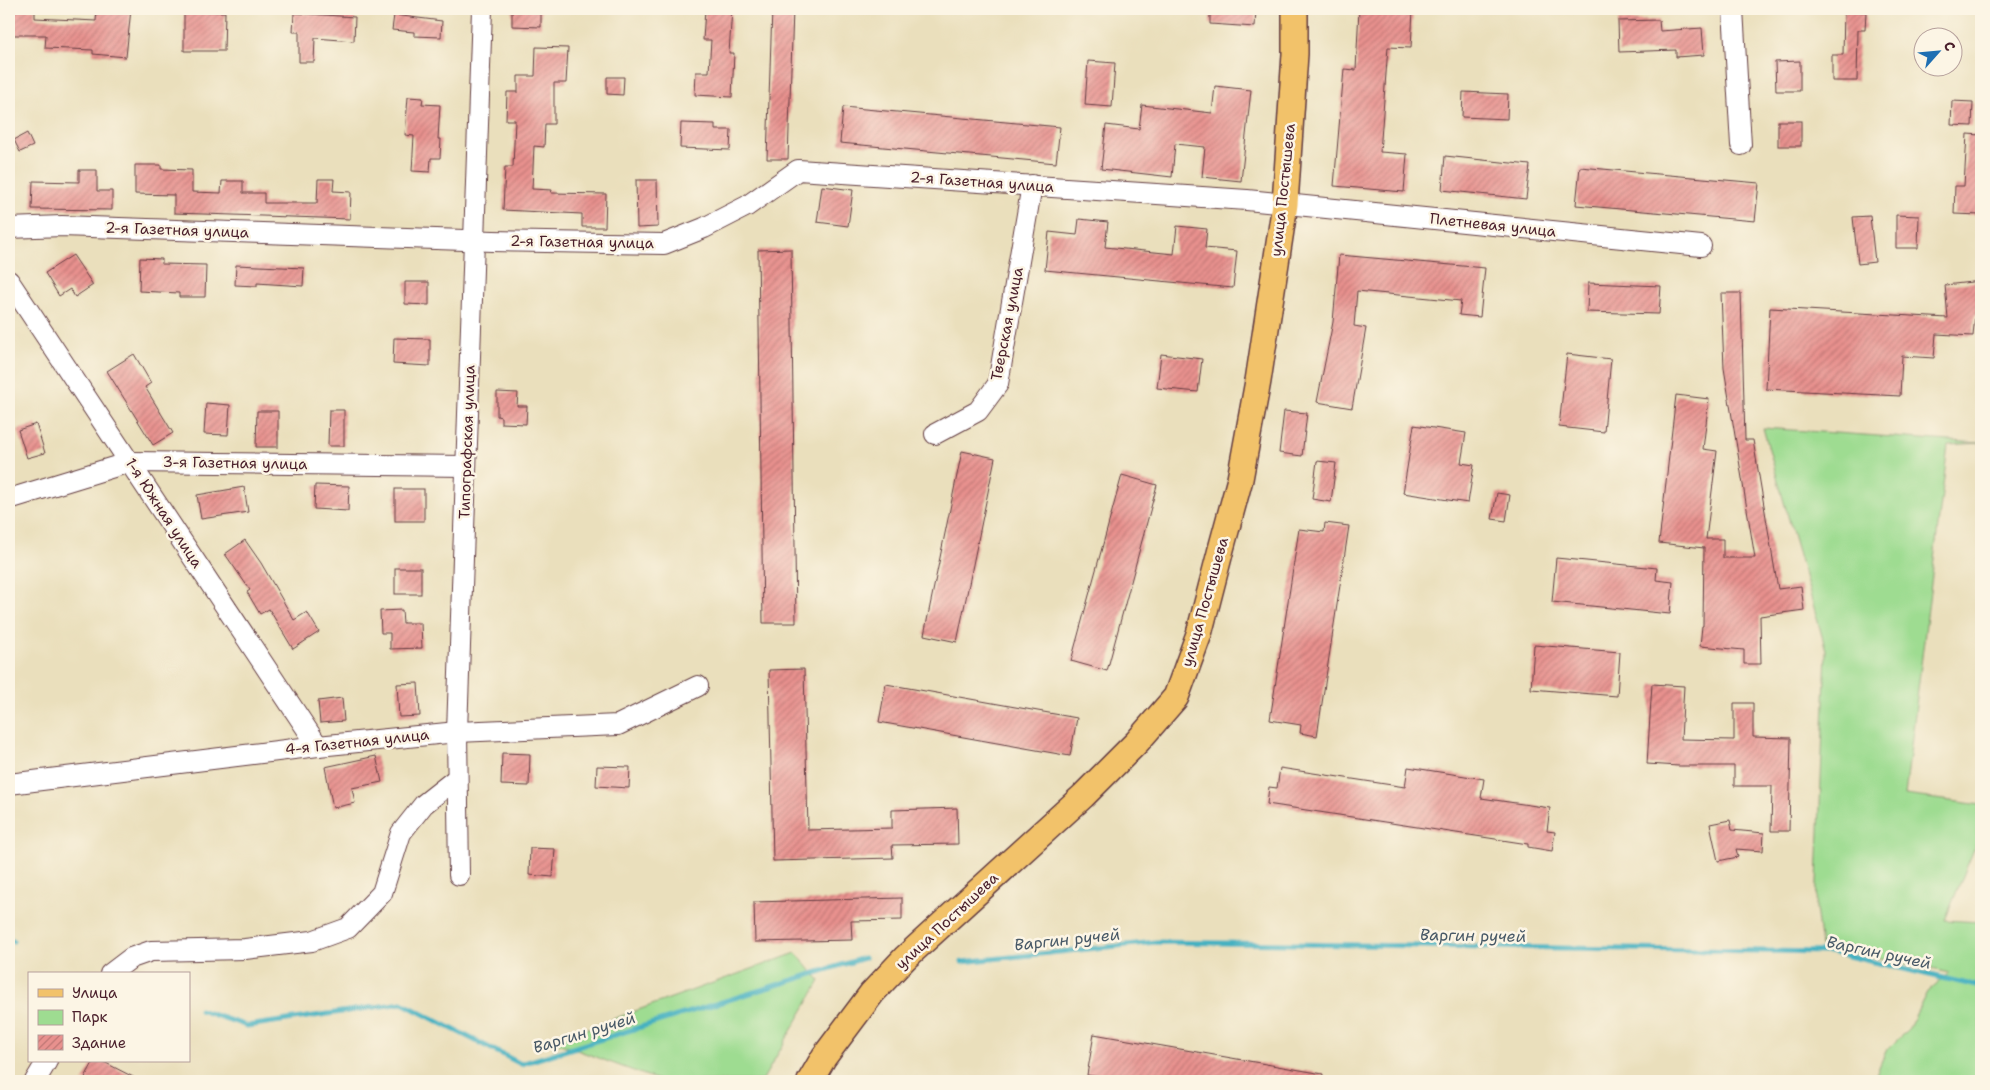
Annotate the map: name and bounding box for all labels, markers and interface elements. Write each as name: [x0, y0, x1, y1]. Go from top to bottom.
north arrow: [1912, 28, 1962, 78]
text: С: [1940, 38, 1960, 54]
street label: улица Постышева: [1266, 122, 1300, 258]
street label: 2-я Газетная улица: [909, 167, 1055, 197]
street label: Плетневая улица: [1429, 208, 1558, 242]
street label: 2-я Газетная улица: [105, 217, 250, 243]
street label: 2-я Газетная улица: [510, 231, 655, 253]
street label: Тверская улица: [986, 265, 1028, 383]
street label: Типографская улица: [454, 364, 480, 519]
street label: 3-я Газетная улица: [162, 452, 308, 474]
street label: 1-я Южная улица: [121, 454, 207, 572]
street label: улица Постышева: [1177, 534, 1233, 669]
street label: 4-я Газетная улица: [284, 724, 431, 760]
street label: улица Постышева: [891, 868, 1003, 974]
water label: Варгин ручей: [1013, 924, 1121, 955]
water label: Варгин ручей: [1420, 924, 1526, 947]
water label: Варгин ручей: [1825, 931, 1933, 974]
legend: [28, 972, 190, 1062]
text: Улица: [72, 983, 118, 1003]
text: Парк: [72, 1007, 108, 1027]
water label: Варгин ручей: [530, 1007, 638, 1058]
text: Здание: [72, 1033, 126, 1053]

